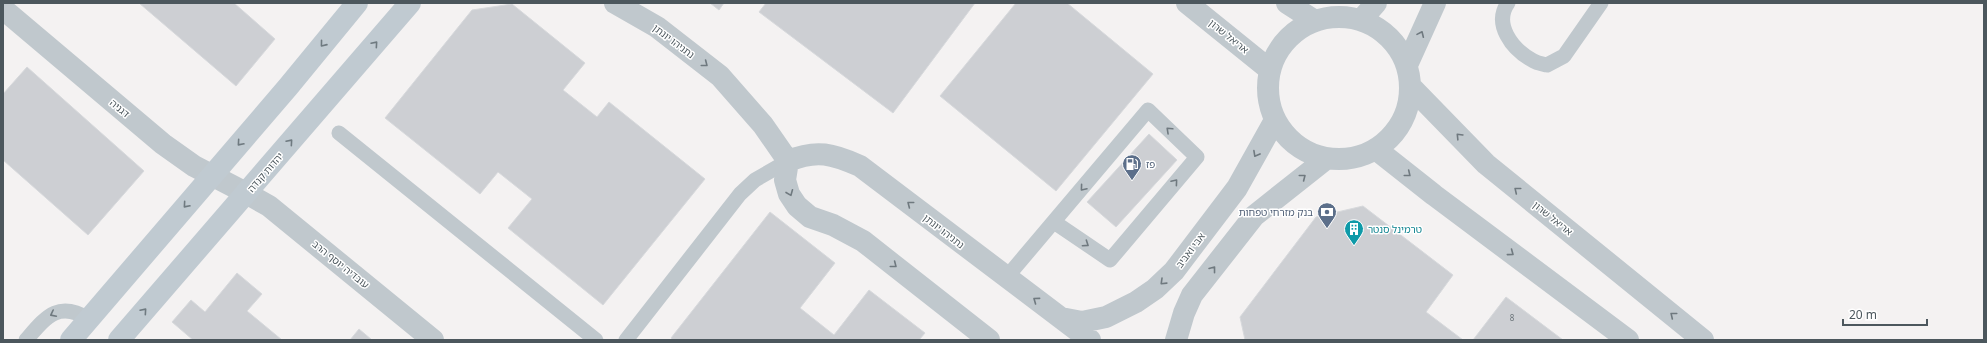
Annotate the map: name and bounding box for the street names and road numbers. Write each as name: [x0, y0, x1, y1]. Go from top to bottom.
street label: אריאל שרון: [1206, 16, 1252, 56]
street label: נתניהו יונתן: [650, 21, 698, 61]
street label: דגניה: [107, 96, 133, 121]
street label: יהדות קנדה: [244, 149, 286, 195]
street label: אריאל שרון: [1530, 198, 1576, 238]
street label: נתניהו יונתן: [920, 210, 968, 252]
street label: אבי ואביב: [1172, 230, 1208, 270]
street label: עובדיה יוסף הרב: [310, 237, 372, 291]

